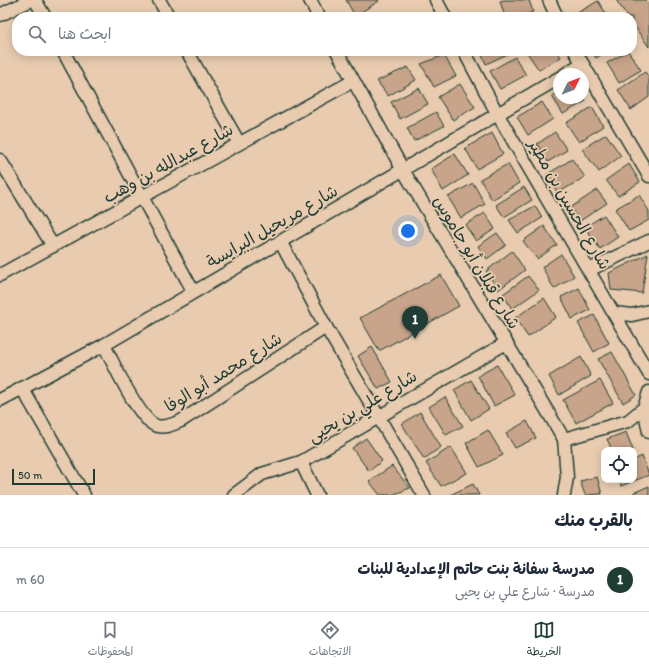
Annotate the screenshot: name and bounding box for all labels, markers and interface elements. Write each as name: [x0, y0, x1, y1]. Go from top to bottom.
search box: [12, 12, 637, 56]
icon: search: [26, 23, 48, 45]
text: ابحث هنا: [58, 25, 112, 43]
north arrow: [553, 68, 589, 104]
street label: شارع عبدالله بن وهب: [100, 119, 237, 209]
street label: شارع الحسين بن مطير: [522, 133, 615, 274]
street label: شارع مريحيل البرايسة: [203, 180, 342, 273]
street label: شارع قبلان أبو جاموس: [428, 192, 525, 333]
your location: [398, 221, 418, 241]
pin: 1: [402, 306, 428, 339]
street label: شارع محمد أبو الوفا: [161, 328, 286, 418]
street label: شارع علي بن يحيى: [304, 366, 423, 451]
map controls: [601, 447, 637, 483]
button: locate: [601, 447, 637, 483]
scale bar: [12, 467, 95, 486]
text: 50 m: [18, 469, 42, 482]
text: بالقرب منك: [555, 510, 633, 530]
text: مدرسة سفانة بنت حاتم الإعدادية للبنات: [358, 560, 595, 578]
text: 60 m: [16, 572, 45, 587]
text: 1: [617, 572, 623, 587]
text: مدرسة · شارع علي بن يحيى: [455, 584, 595, 599]
tab: المحفوظات: [88, 619, 133, 661]
tab: الاتجاهات: [309, 619, 351, 661]
tab: الخريطة: [527, 619, 561, 661]

